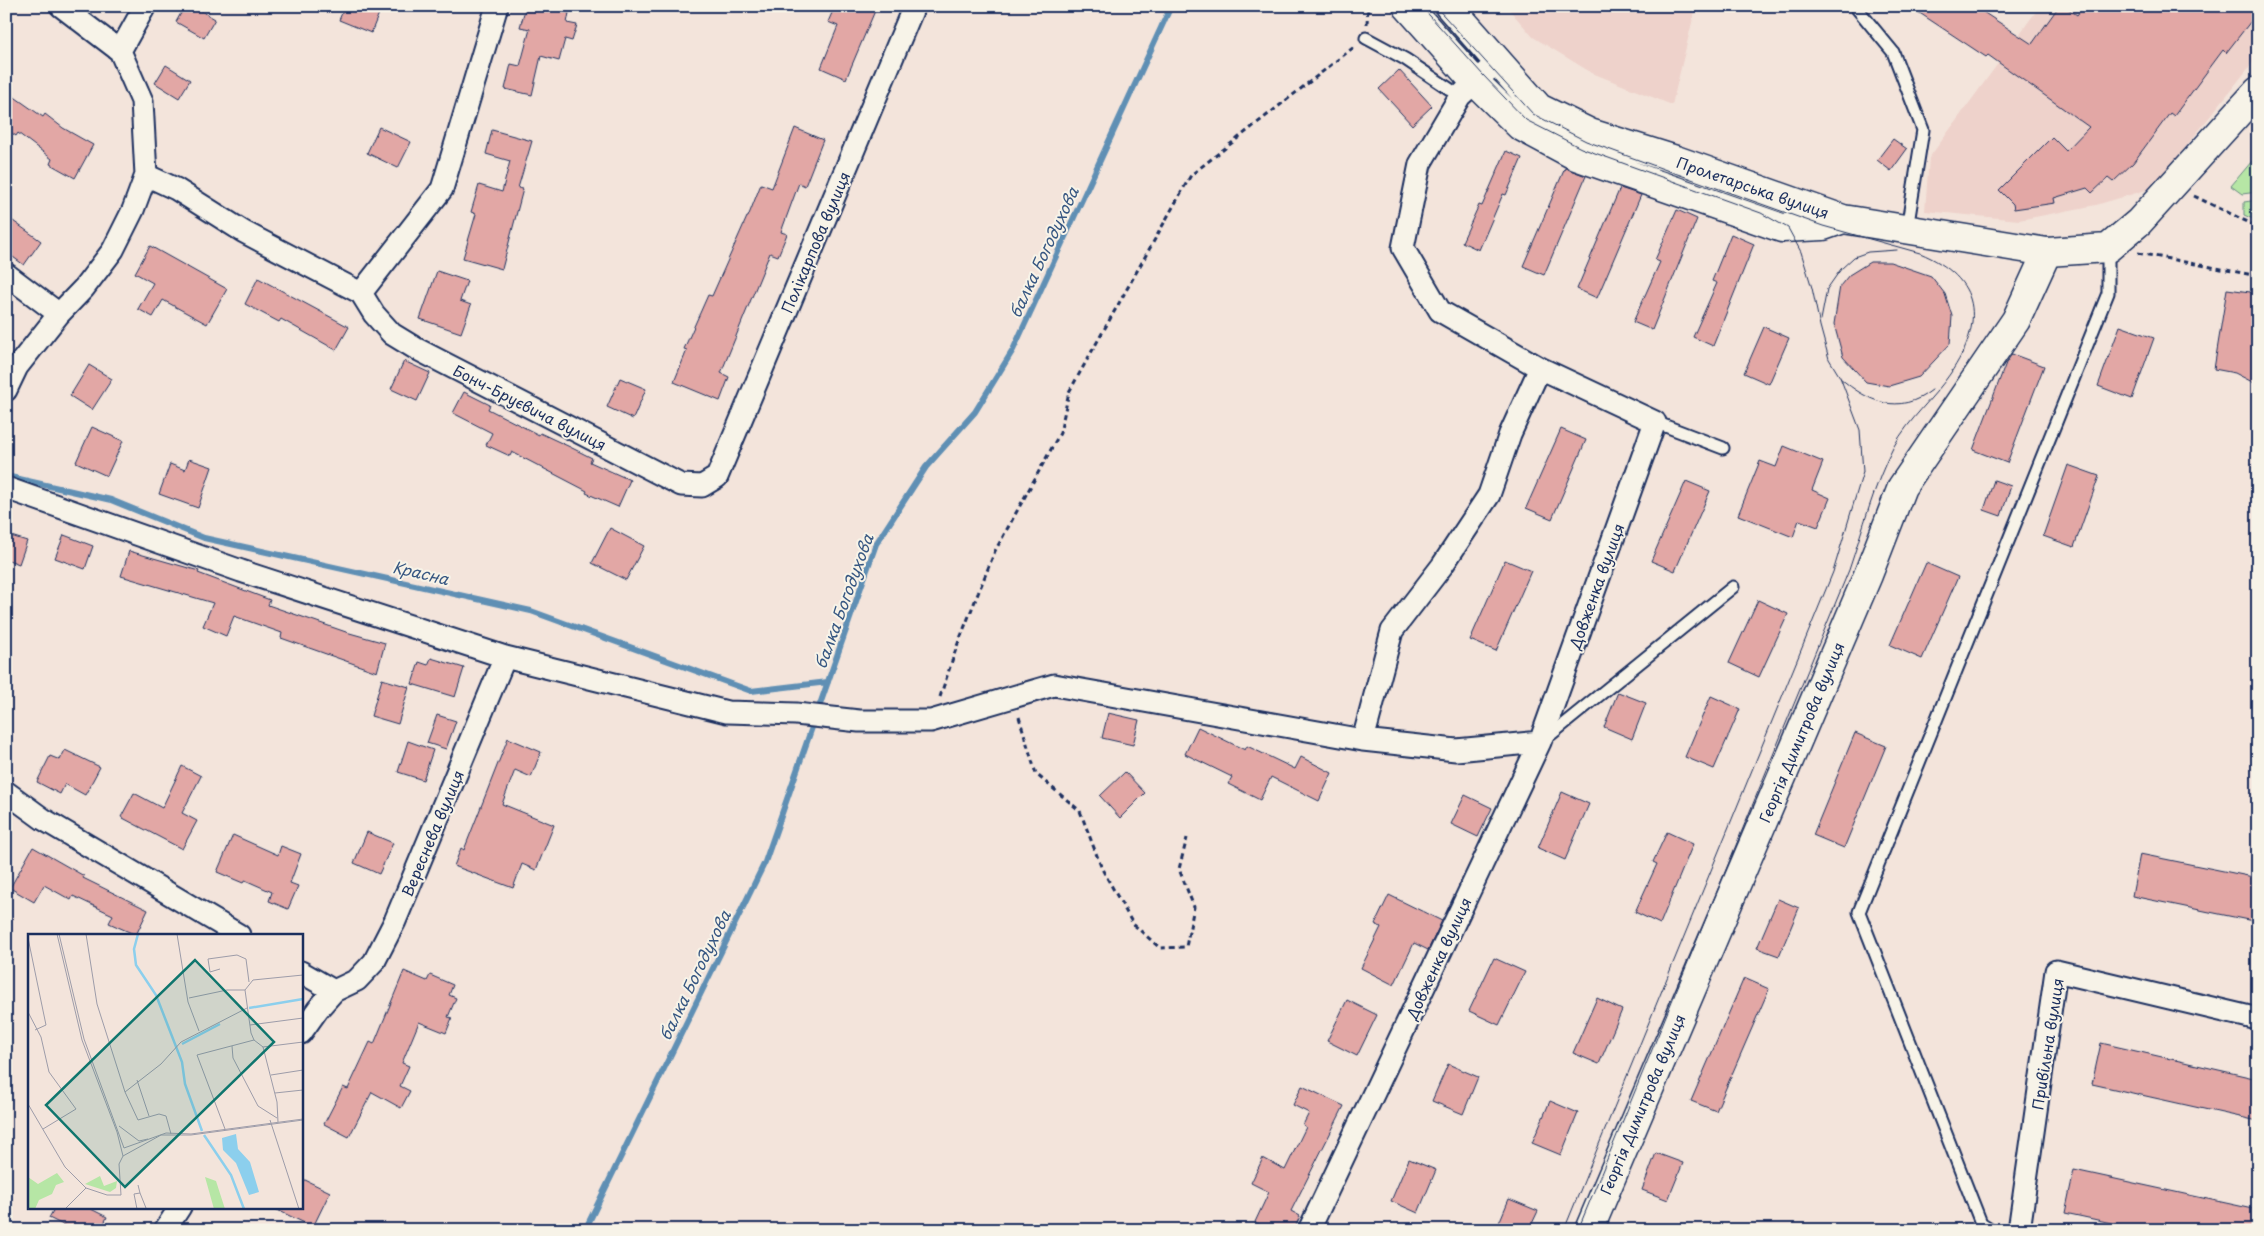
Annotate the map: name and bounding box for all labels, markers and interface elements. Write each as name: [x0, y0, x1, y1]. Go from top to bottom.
street label: Пролетарська вулиця: [1674, 150, 1832, 224]
street label: Полікарпова вулиця: [775, 168, 855, 316]
water label: балка Богодухова: [1002, 182, 1084, 321]
street label: Бонч-Бруєвича вулиця: [449, 358, 611, 456]
street label: Довженка вулиця: [1562, 520, 1629, 653]
water label: балка Богодухова: [807, 529, 879, 672]
water label: Красна: [391, 554, 452, 590]
street label: Георгія Димитрова вулиця: [1752, 638, 1850, 826]
street label: Вереснева вулиця: [395, 766, 469, 900]
street label: Довженка вулиця: [1399, 893, 1476, 1024]
water label: балка Богодухова: [652, 905, 736, 1044]
inset map: [28, 934, 302, 1208]
street label: Привільна вулиця: [2025, 976, 2069, 1112]
street label: Георгія Димитрова вулиця: [1593, 1010, 1691, 1198]

